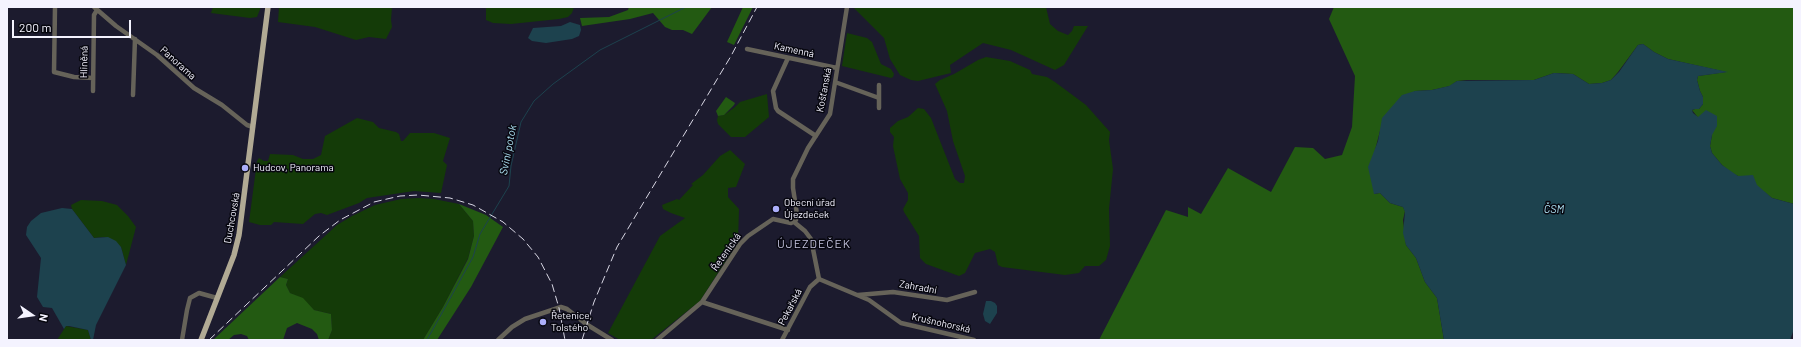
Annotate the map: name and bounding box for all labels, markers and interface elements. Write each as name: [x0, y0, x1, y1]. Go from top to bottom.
scale bar: [14, 12, 133, 38]
text: 200 m: [19, 20, 51, 34]
street label: Kamenná: [773, 40, 815, 60]
street label: Panorama: [158, 44, 198, 82]
street label: Hliněná: [78, 46, 90, 78]
street label: Košťanská: [814, 67, 834, 113]
water label: Sviní potok: [497, 124, 519, 176]
place label: Hudcov, Panorama: [253, 162, 334, 174]
marker: Hudcov, Panorama: [240, 163, 250, 173]
street label: Duchcovská: [222, 192, 242, 244]
place label: Obecní úřad Újezdeček: [784, 197, 835, 220]
water label: ČSM: [1544, 202, 1564, 216]
marker: Obecní úřad Újezdeček: [771, 204, 781, 214]
street label: Řetenická: [709, 231, 743, 273]
district label: ÚJEZDEČEK: [777, 237, 851, 251]
street label: Zahradní: [898, 278, 938, 296]
street label: Pekařská: [775, 287, 805, 327]
north arrow: [12, 295, 52, 335]
place label: Řetenice, Tolstého: [551, 310, 592, 334]
street label: Krušnohorská: [910, 310, 972, 336]
text: N: [37, 313, 51, 323]
marker: Řetenice, Tolstého: [538, 317, 548, 327]

